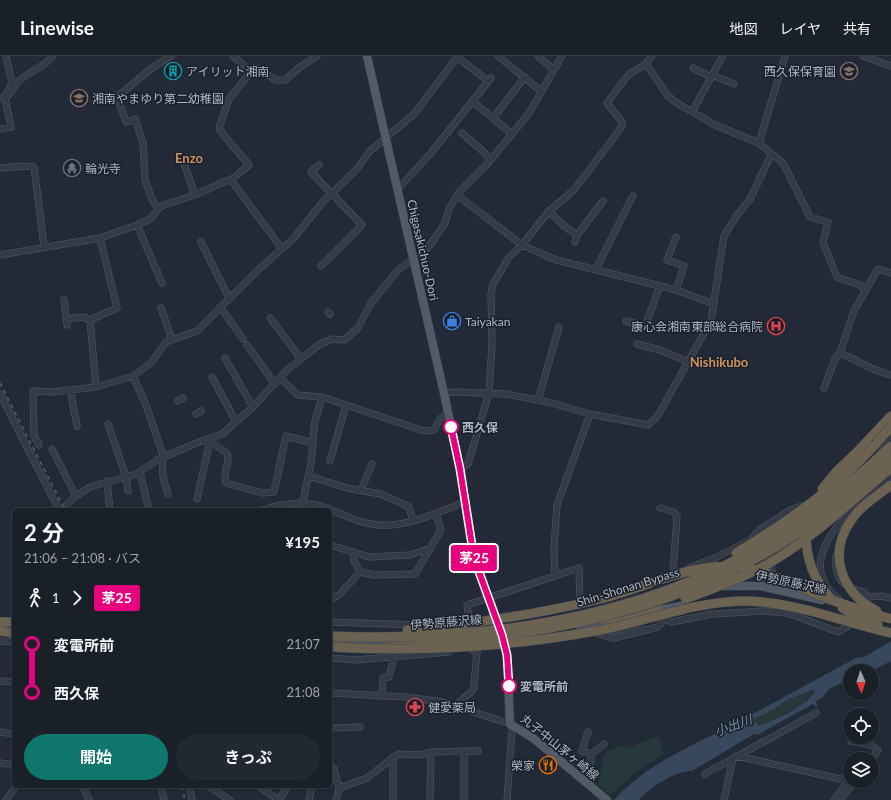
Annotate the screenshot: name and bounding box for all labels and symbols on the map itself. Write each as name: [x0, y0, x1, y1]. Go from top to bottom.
building icon: アイリット湘南: [163, 61, 183, 81]
school or university icon: 西久保保育園: [839, 61, 859, 81]
place label: アイリット湘南: [186, 64, 269, 79]
place label: 西久保保育園: [764, 64, 836, 79]
school or university icon: 湘南やまゆり第二幼稚園: [69, 88, 89, 108]
place label: 湘南やまゆり第二幼稚園: [92, 91, 224, 106]
district label: Enzo: [175, 150, 204, 166]
temple icon: 輪光寺: [62, 158, 82, 178]
place label: 輪光寺: [85, 161, 121, 176]
street label: Chigasakichuo-Dori: [404, 198, 442, 302]
shop icon: Taiyakan: [442, 311, 462, 331]
place label: Taiyakan: [465, 314, 510, 329]
hospital icon: 康心会湘南東部総合病院: [766, 316, 786, 336]
place label: 康心会湘南東部総合病院: [631, 319, 763, 334]
district label: Nishikubo: [690, 354, 749, 370]
marker: 西久保: [443, 419, 459, 435]
place label: 西久保: [462, 420, 498, 435]
line badge: 茅25: [451, 545, 497, 571]
street label: Shin-Shonan Bypass: [575, 564, 681, 610]
street label: 伊勢原藤沢線: [754, 567, 828, 597]
street label: 伊勢原藤沢線: [409, 611, 483, 633]
north arrow: [843, 664, 879, 700]
marker: 変電所前: [501, 678, 517, 694]
place label: 変電所前: [520, 679, 568, 694]
pharmacy icon: 健愛薬局: [405, 697, 425, 717]
place label: 健愛薬局: [428, 700, 476, 715]
water label: 小出川: [712, 710, 756, 739]
street label: 丸子中山茅ヶ崎線: [518, 711, 602, 783]
restaurant icon: 榮家: [538, 755, 558, 775]
place label: 榮家: [511, 758, 535, 773]

